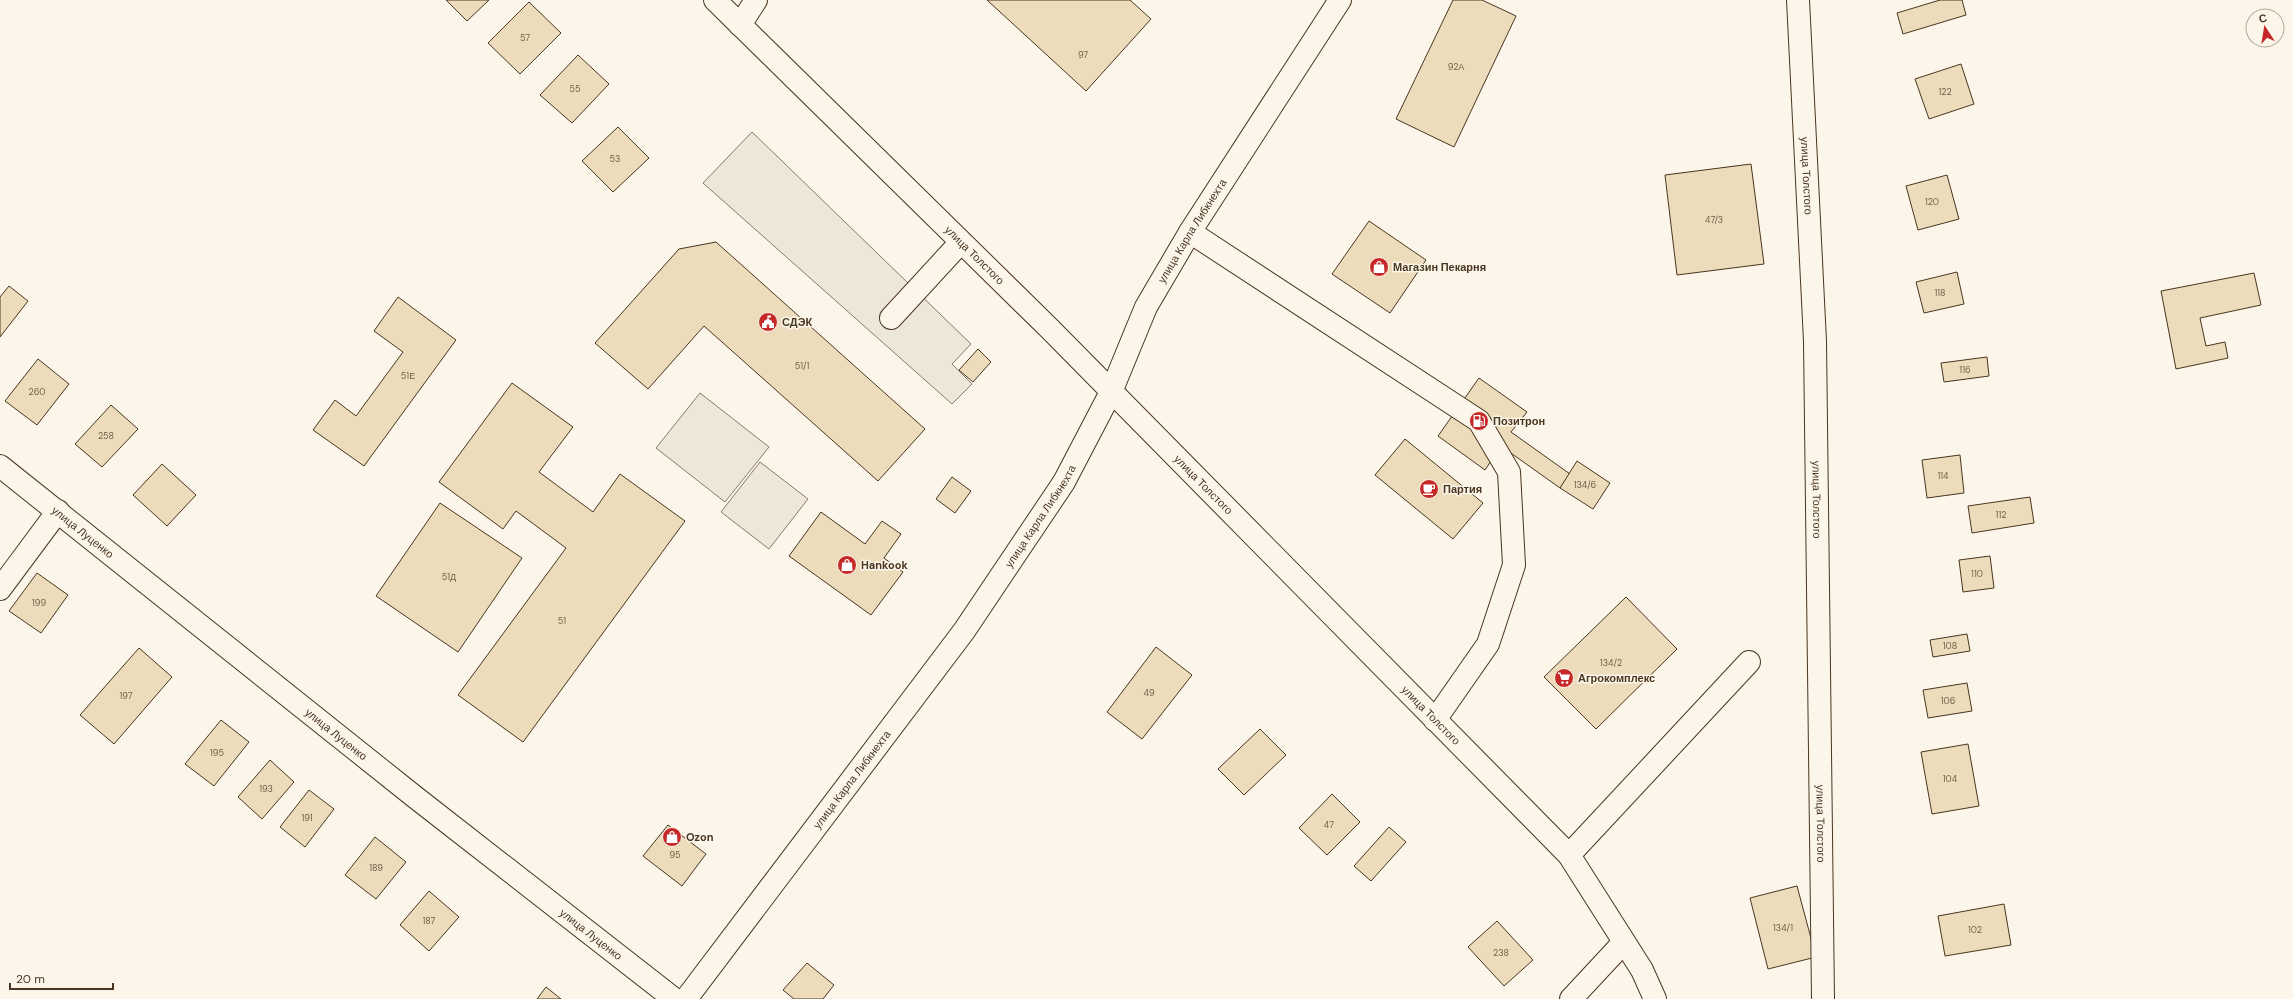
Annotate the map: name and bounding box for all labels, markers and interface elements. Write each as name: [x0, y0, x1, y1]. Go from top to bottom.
north arrow: [2245, 8, 2285, 48]
text: С: [2258, 11, 2268, 26]
house number: 57: [520, 32, 530, 44]
house number: 97: [1078, 49, 1088, 61]
house number: 92А: [1448, 61, 1464, 73]
house number: 55: [570, 83, 580, 95]
house number: 122: [1938, 86, 1952, 98]
street label: улица Толстого: [1798, 137, 1816, 215]
house number: 53: [610, 153, 620, 165]
street label: улица Карла Либкнехта: [1155, 175, 1230, 286]
house number: 120: [1925, 196, 1939, 208]
house number: 47/3: [1705, 214, 1723, 226]
street label: улица Толстого: [942, 223, 1007, 287]
shop icon: Магазин Пекарня: [1368, 256, 1390, 278]
place label: Магазин Пекарня: [1393, 260, 1486, 274]
house number: 118: [1934, 287, 1946, 299]
public building icon: СДЭК: [757, 311, 779, 333]
place label: СДЭК: [782, 315, 812, 329]
house number: 51/1: [795, 360, 810, 372]
house number: 116: [1959, 364, 1971, 376]
house number: 51Е: [401, 370, 415, 382]
house number: 260: [29, 386, 46, 398]
fuel station icon: Позитрон: [1468, 410, 1490, 432]
place label: Позитрон: [1493, 414, 1545, 428]
house number: 258: [98, 430, 114, 442]
street label: улица Толстого: [1171, 452, 1236, 517]
street label: улица Толстого: [1809, 461, 1824, 539]
street label: улица Карла Либкнехта: [1002, 462, 1079, 570]
house number: 114: [1937, 470, 1949, 482]
cafe icon: Партия: [1418, 478, 1440, 500]
house number: 134/6: [1574, 479, 1597, 491]
place label: Партия: [1443, 482, 1482, 496]
street label: улица Луценко: [49, 503, 117, 561]
house number: 112: [1996, 509, 2006, 521]
shop icon: Hankook: [836, 554, 858, 576]
place label: Hankook: [861, 558, 908, 572]
house number: 110: [1971, 568, 1983, 580]
house number: 51Д: [442, 571, 456, 583]
house number: 199: [32, 597, 46, 609]
house number: 51: [558, 615, 566, 627]
house number: 108: [1943, 640, 1957, 652]
house number: 134/2: [1600, 657, 1622, 669]
supermarket icon: Агрокомплекс: [1553, 667, 1575, 689]
place label: Агрокомплекс: [1578, 671, 1655, 685]
street label: улица Толстого: [1399, 683, 1463, 748]
house number: 49: [1143, 687, 1155, 699]
house number: 197: [119, 690, 133, 702]
house number: 106: [1941, 695, 1956, 707]
street label: улица Луценко: [302, 705, 370, 763]
street label: улица Карла Либкнехта: [810, 727, 894, 832]
house number: 195: [210, 747, 224, 759]
house number: 104: [1943, 773, 1958, 785]
house number: 193: [259, 783, 273, 795]
street label: улица Толстого: [1813, 785, 1828, 863]
house number: 191: [301, 812, 313, 824]
house number: 47: [1324, 819, 1334, 831]
shop icon: Ozon: [661, 826, 683, 848]
place label: Ozon: [686, 830, 714, 844]
house number: 95: [669, 849, 681, 861]
house number: 189: [369, 862, 383, 874]
street label: улица Луценко: [557, 906, 625, 963]
house number: 187: [423, 915, 436, 927]
house number: 134/1: [1773, 922, 1793, 934]
house number: 102: [1968, 924, 1982, 936]
house number: 238: [1493, 947, 1509, 959]
scale bar: [10, 965, 113, 991]
text: 20 m: [16, 971, 45, 987]

